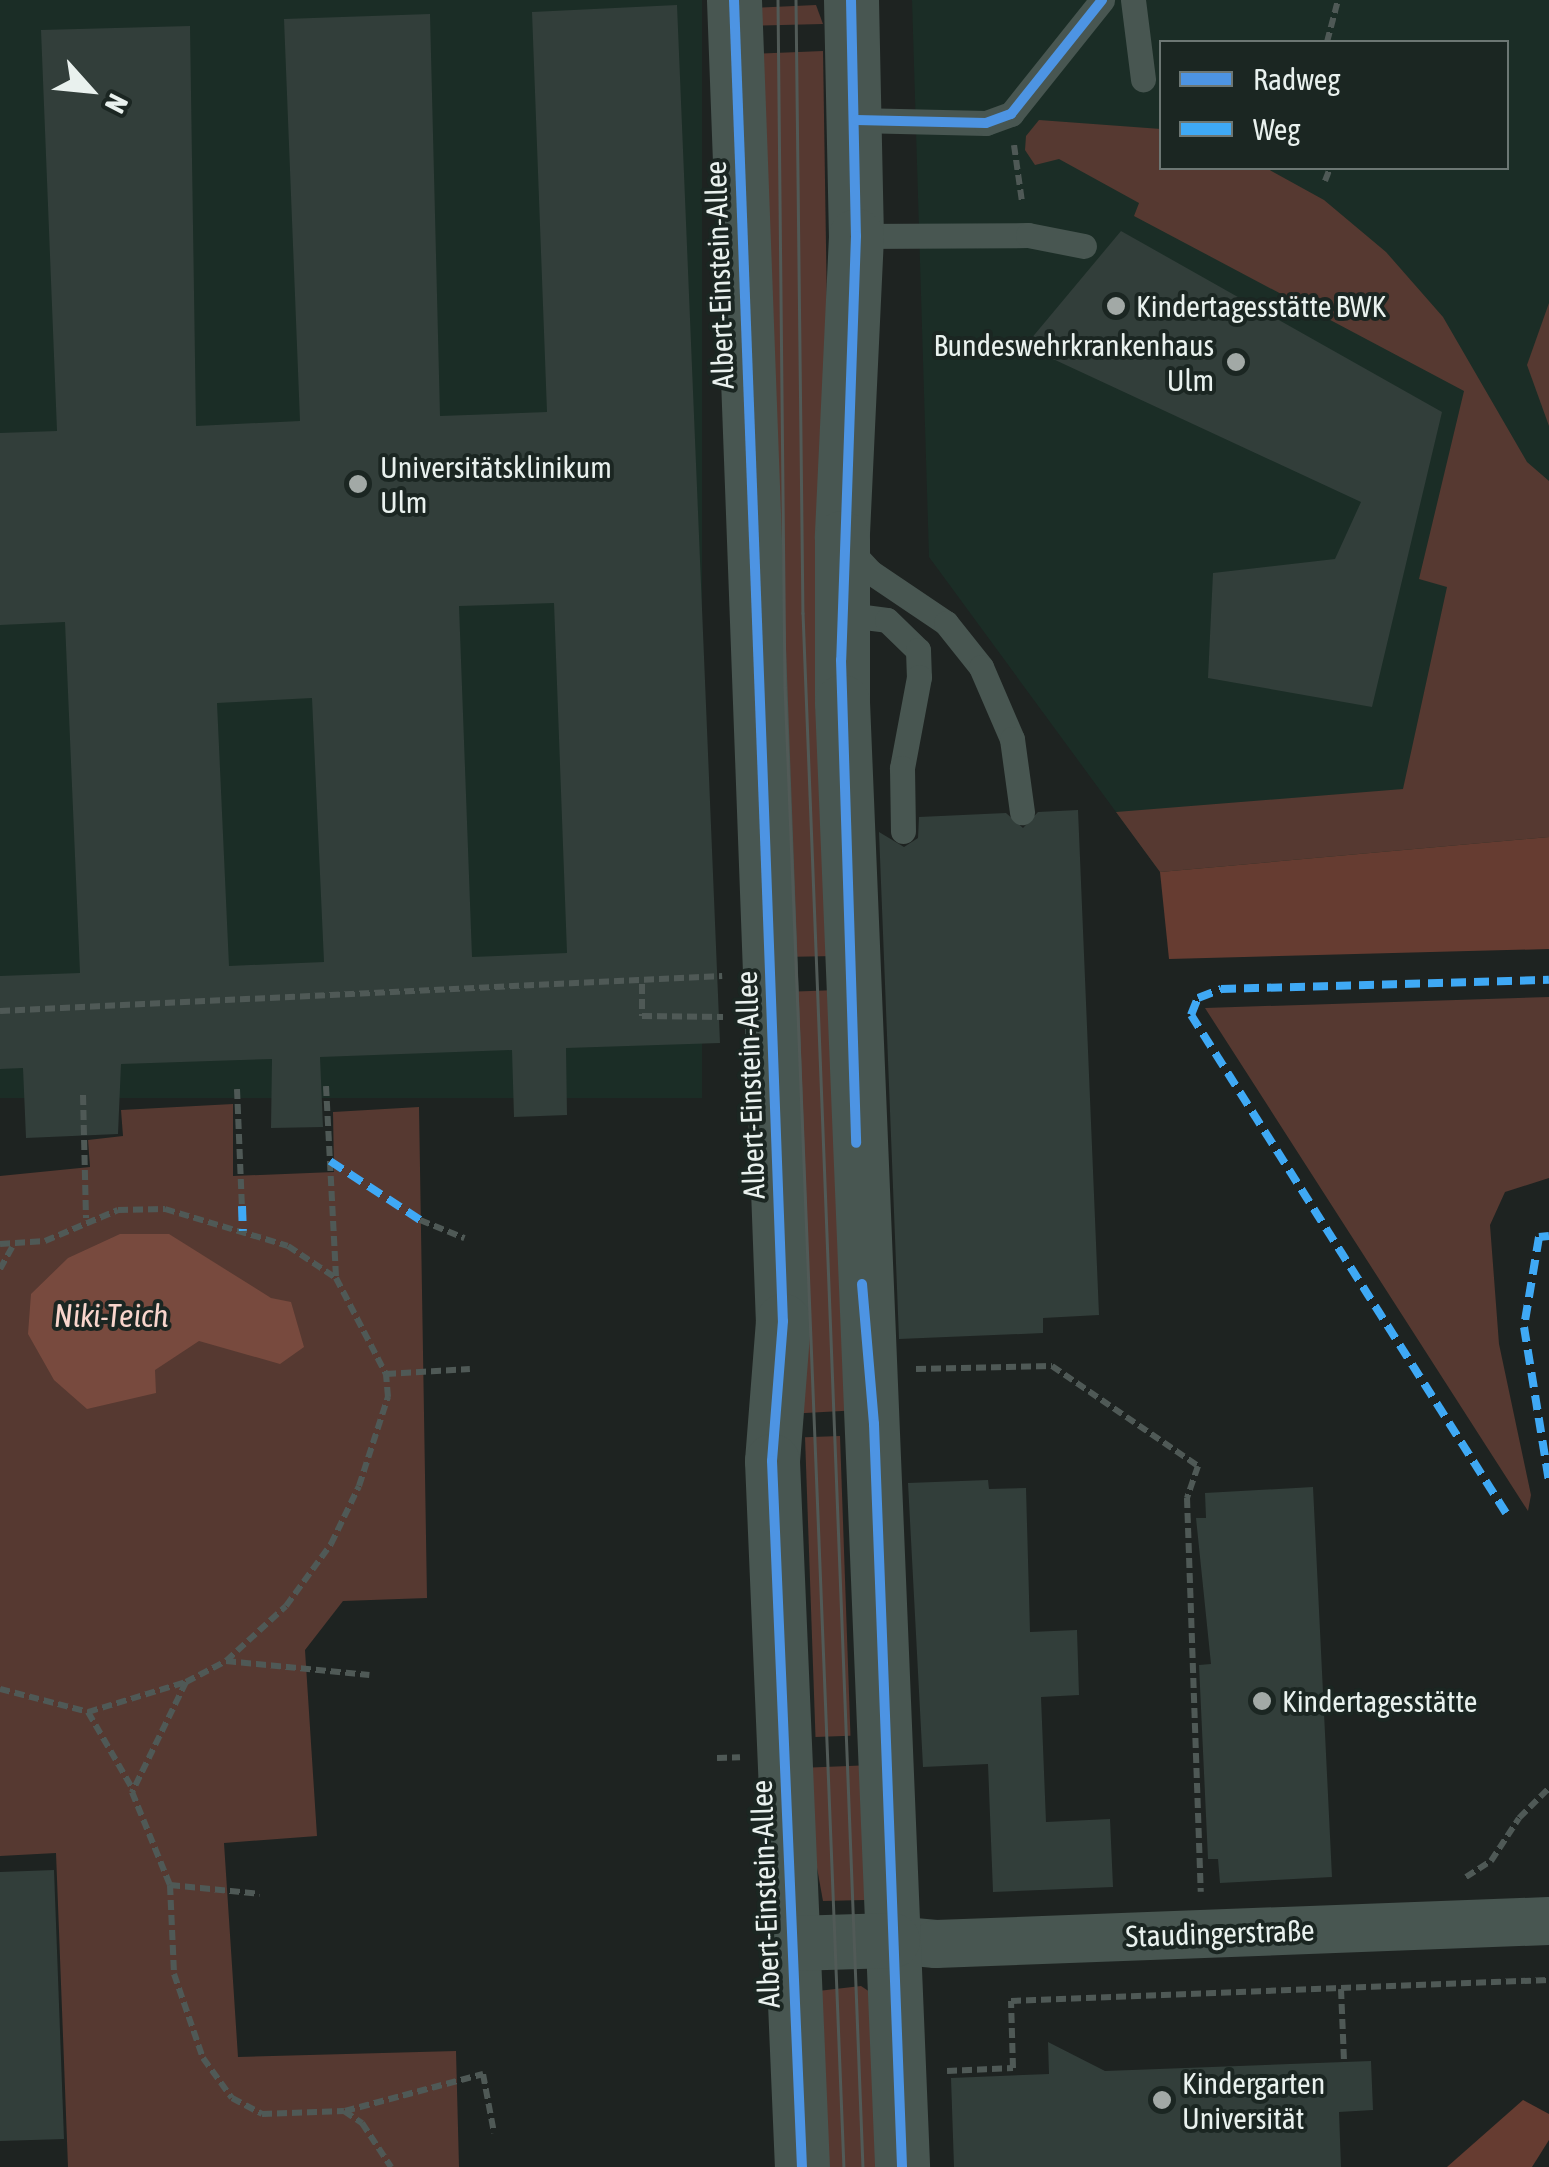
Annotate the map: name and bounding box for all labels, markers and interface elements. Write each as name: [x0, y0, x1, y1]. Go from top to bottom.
north arrow: [40, 40, 140, 140]
legend: [1159, 40, 1509, 170]
text: Radweg: [1253, 62, 1340, 96]
text: N: [99, 89, 135, 118]
text: Weg: [1253, 112, 1300, 146]
street label: Albert-Einstein-Allee: [697, 160, 741, 390]
place label: Kindertagesstätte BWK: [1136, 288, 1386, 324]
marker: Kindertagesstätte BWK: [1105, 295, 1127, 317]
place label: Bundeswehrkrankenhaus Ulm: [933, 327, 1214, 398]
marker: Bundeswehrkrankenhaus Ulm: [1223, 349, 1249, 375]
place label: Universitätsklinikum Ulm: [380, 449, 612, 520]
marker: Universitätsklinikum Ulm: [345, 471, 371, 497]
street label: Albert-Einstein-Allee: [728, 970, 772, 1200]
water label: Niki-Teich: [54, 1297, 168, 1335]
place label: Kindertagesstätte: [1282, 1683, 1477, 1719]
marker: Kindertagesstätte: [1251, 1690, 1273, 1712]
street label: Albert-Einstein-Allee: [743, 1779, 787, 2009]
street label: Staudingerstraße: [1125, 1912, 1315, 1954]
place label: Kindergarten Universität: [1182, 2065, 1325, 2136]
marker: Kindergarten Universität: [1151, 2089, 1173, 2111]

